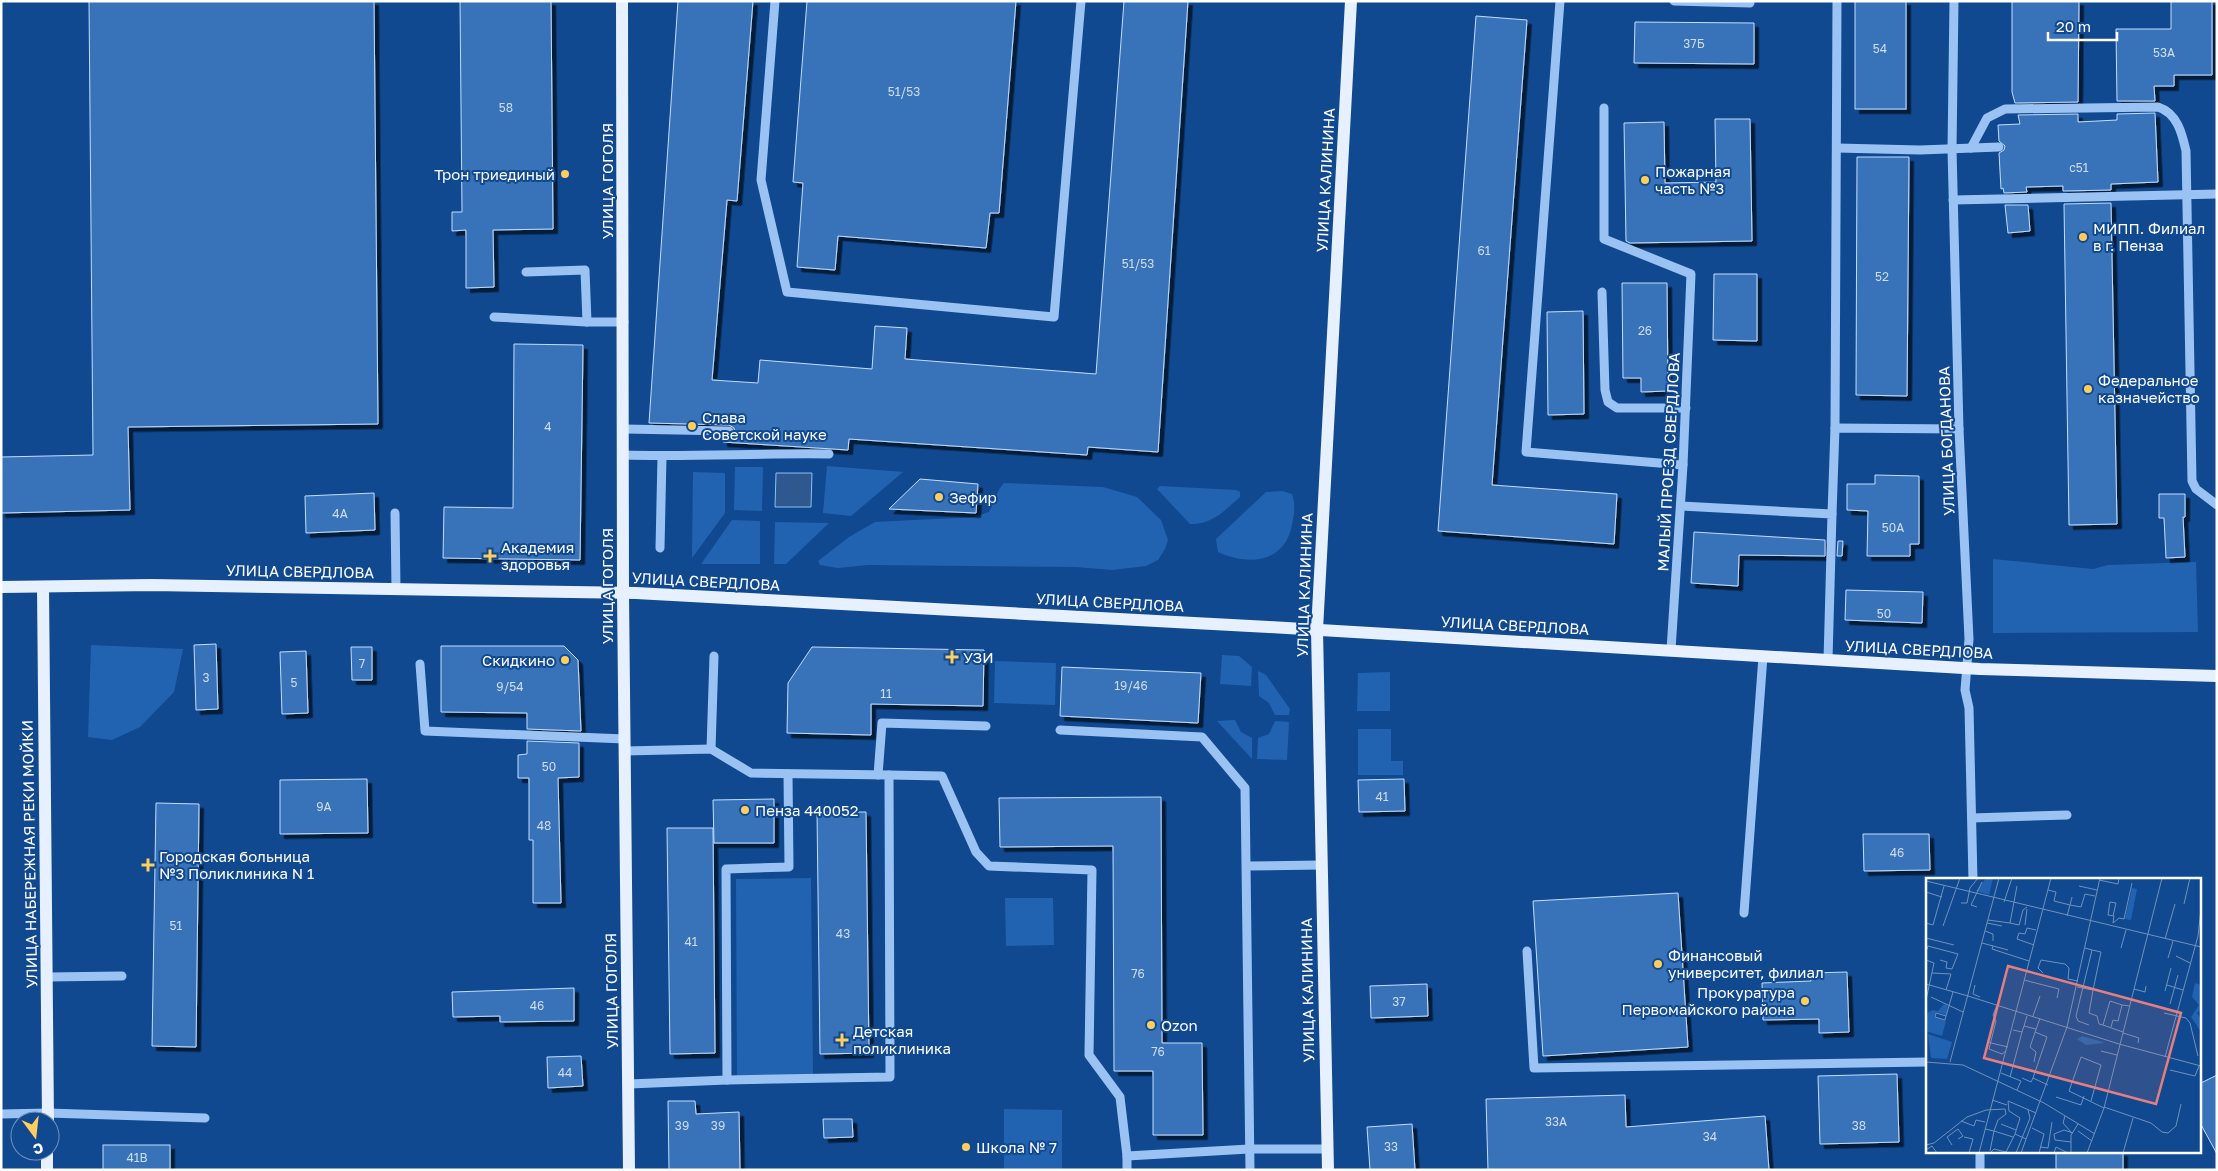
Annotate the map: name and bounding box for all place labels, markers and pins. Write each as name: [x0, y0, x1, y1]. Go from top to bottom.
place label: Пожарная часть №3: [1655, 162, 1731, 197]
place label: Трон триединый: [434, 165, 555, 183]
marker: Трон триединый: [559, 168, 571, 180]
marker: Пожарная часть №3: [1639, 174, 1651, 186]
place label: МИПП. Филиал в г. Пенза: [2093, 219, 2205, 254]
marker: МИПП. Филиал в г. Пенза: [2077, 231, 2089, 243]
place label: Федеральное казначейство: [2098, 371, 2200, 406]
marker: Федеральное казначейство: [2082, 383, 2094, 395]
place label: Слава Советской науке: [702, 408, 827, 443]
marker: Слава Советской науке: [686, 420, 698, 432]
place label: Зефир: [949, 488, 997, 506]
marker: Зефир: [933, 491, 945, 503]
place label: Академия здоровья: [501, 538, 574, 573]
marker: Академия здоровья: [483, 549, 497, 563]
place label: УЗИ: [963, 648, 994, 666]
marker: УЗИ: [945, 650, 959, 664]
place label: Скидкино: [482, 651, 555, 669]
marker: Скидкино: [559, 654, 571, 666]
place label: Пенза 440052: [755, 801, 859, 819]
marker: Пенза 440052: [739, 804, 751, 816]
place label: Городская больница №3 Поликлиника N 1: [159, 847, 314, 882]
marker: Городская больница №3 Поликлиника N 1: [141, 858, 155, 872]
place label: Финансовый университет, филиал: [1668, 946, 1824, 981]
marker: Финансовый университет, филиал: [1652, 958, 1664, 970]
place label: Прокуратура Первомайского района: [1621, 983, 1795, 1018]
marker: Прокуратура Первомайского района: [1799, 995, 1811, 1007]
place label: Ozon: [1161, 1016, 1198, 1034]
marker: Ozon: [1145, 1019, 1157, 1031]
place label: Детская поликлиника: [853, 1022, 951, 1057]
marker: Детская поликлиника: [835, 1033, 849, 1047]
place label: Школа № 7: [976, 1138, 1057, 1156]
marker: Школа № 7: [960, 1141, 972, 1153]

